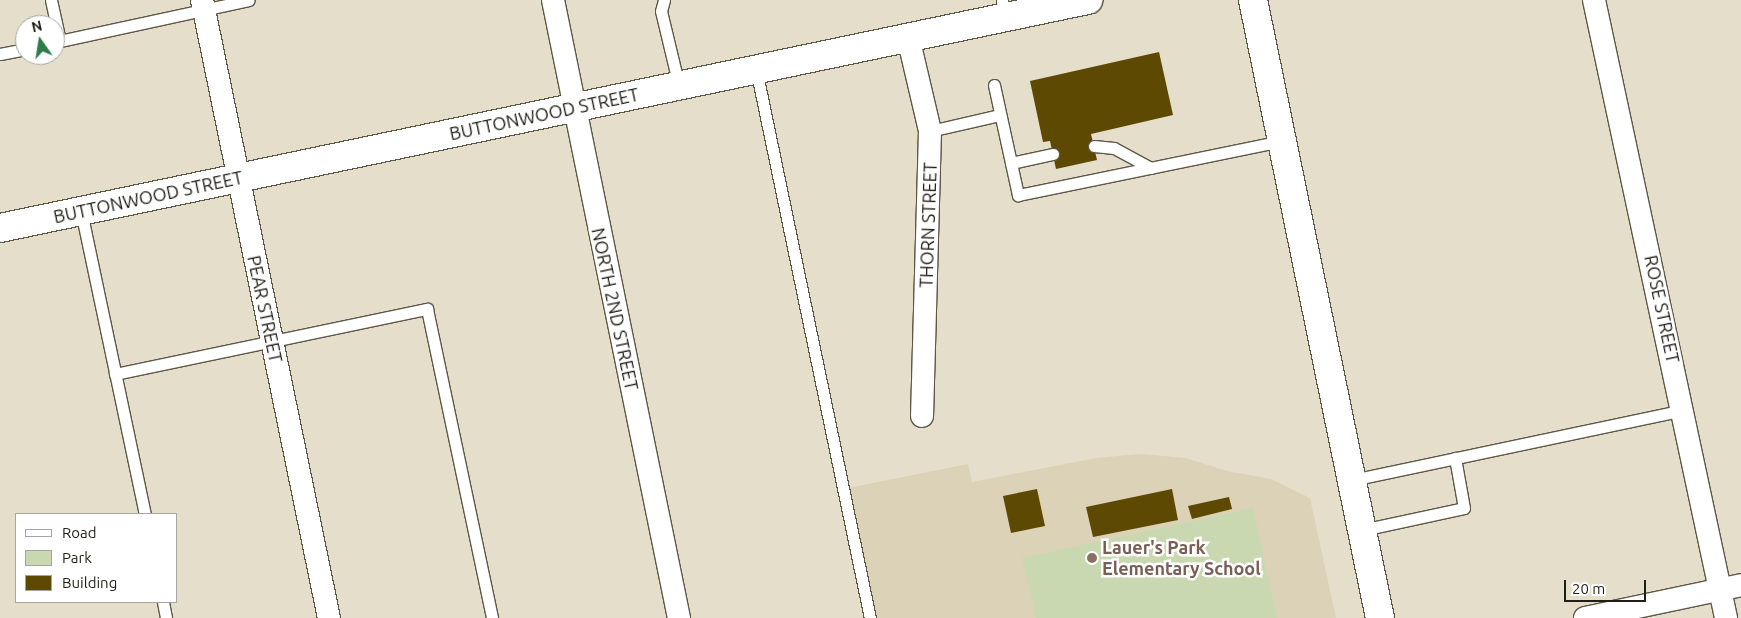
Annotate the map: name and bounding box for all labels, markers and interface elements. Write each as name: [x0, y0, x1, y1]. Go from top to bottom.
north arrow: [15, 15, 65, 65]
text: N: [30, 17, 44, 35]
street label: BUTTONWOOD STREET: [447, 83, 641, 145]
street label: THORN STREET: [915, 162, 941, 288]
street label: BUTTONWOOD STREET: [51, 166, 245, 228]
street label: NORTH 2ND STREET: [587, 226, 643, 392]
street label: PEAR STREET: [243, 253, 287, 365]
street label: ROSE STREET: [1640, 253, 1684, 365]
legend: [15, 513, 178, 603]
text: Road: [62, 524, 97, 541]
place label: Lauer's Park Elementary School: [1102, 537, 1261, 580]
text: Park: [62, 549, 92, 566]
marker: Lauer's Park Elementary School: [1086, 552, 1098, 564]
scale bar: [1566, 570, 1648, 602]
text: Building: [62, 574, 117, 591]
text: 20 m: [1572, 580, 1605, 597]

